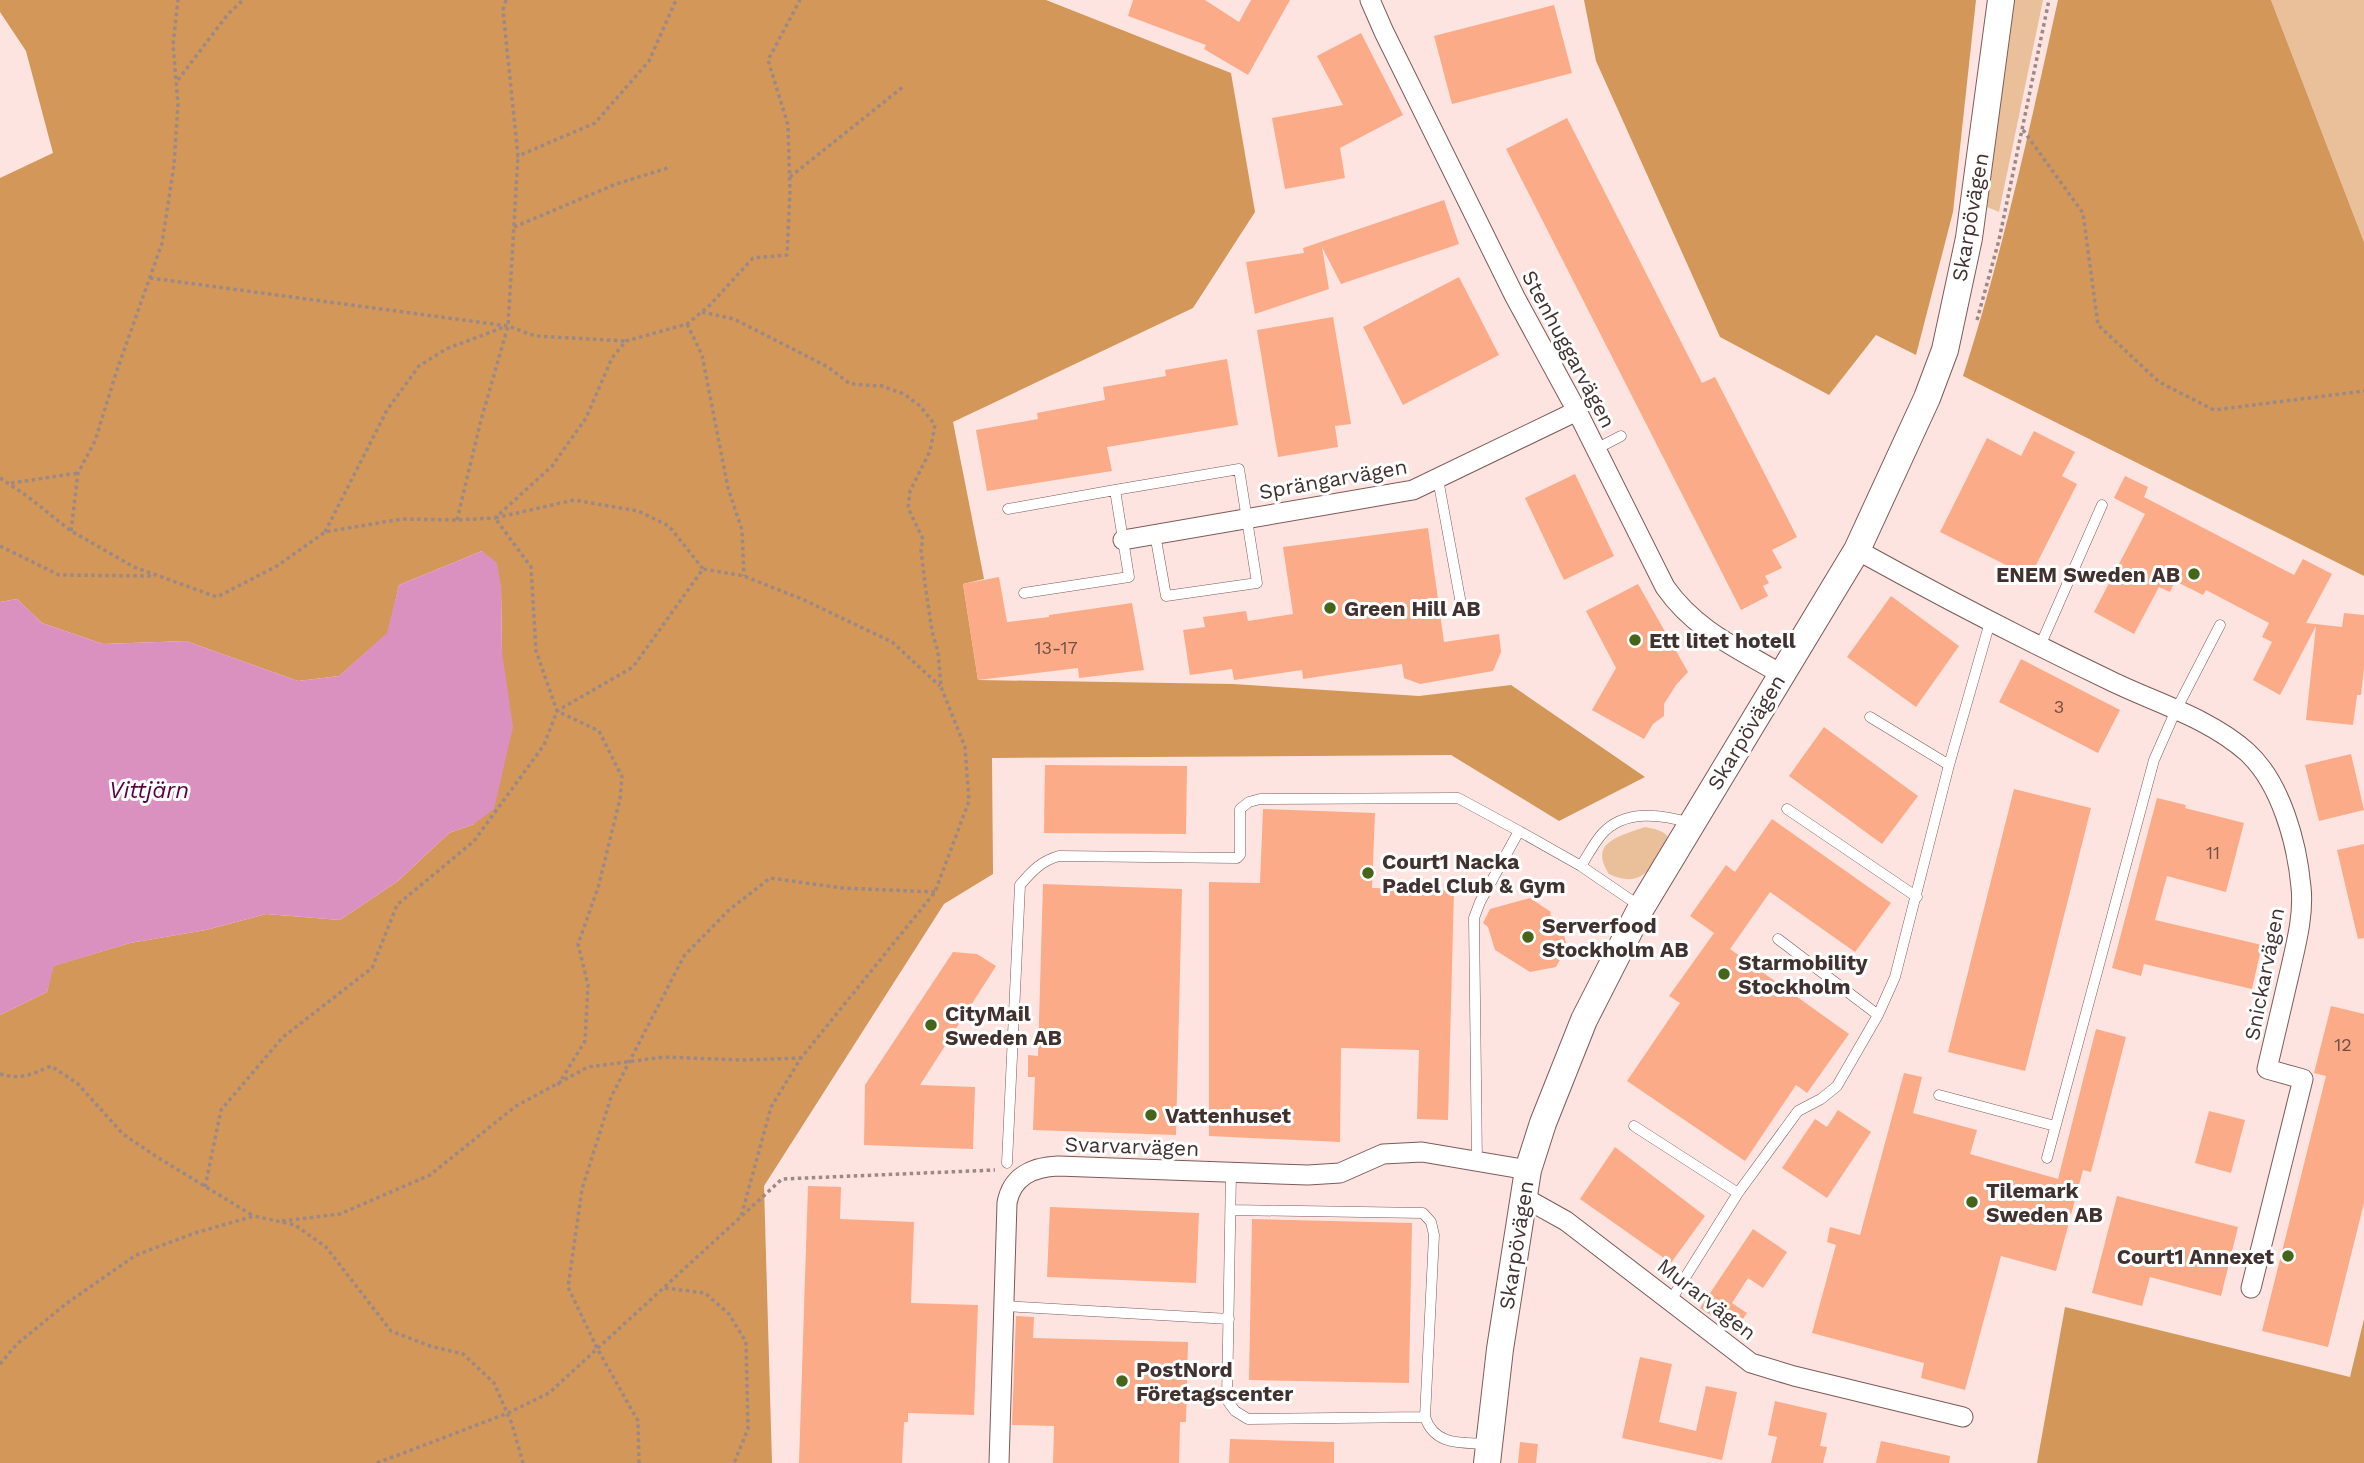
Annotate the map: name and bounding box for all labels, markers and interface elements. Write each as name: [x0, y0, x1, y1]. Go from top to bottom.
street label: Skarpövägen: [1946, 151, 1994, 283]
street label: Stenhuggarvägen: [1517, 266, 1621, 432]
street label: Sprängarvägen: [1257, 454, 1409, 504]
place label: ENEM Sweden AB: [1996, 562, 2180, 587]
marker: ENEM Sweden AB: [2186, 566, 2202, 582]
place label: Green Hill AB: [1344, 596, 1481, 621]
marker: Green Hill AB: [1322, 600, 1338, 616]
place label: Ett litet hotell: [1649, 628, 1796, 653]
marker: Ett litet hotell: [1627, 632, 1643, 648]
house number: 13-17: [1034, 637, 1078, 658]
street label: Skarpövägen: [1702, 670, 1790, 794]
house number: 3: [2054, 696, 2064, 717]
water label: Vittjärn: [109, 777, 189, 804]
house number: 11: [2206, 842, 2220, 863]
place label: Court1 Nacka Padel Club & Gym: [1382, 849, 1566, 898]
marker: Court1 Nacka Padel Club & Gym: [1360, 865, 1376, 881]
street label: Snickarvägen: [2239, 906, 2289, 1042]
place label: Serverfood Stockholm AB: [1542, 913, 1689, 962]
marker: Serverfood Stockholm AB: [1520, 929, 1536, 945]
place label: Starmobility Stockholm: [1738, 950, 1868, 999]
marker: Starmobility Stockholm: [1716, 966, 1732, 982]
place label: CityMail Sweden AB: [945, 1001, 1062, 1050]
marker: CityMail Sweden AB: [923, 1017, 939, 1033]
house number: 12: [2334, 1034, 2352, 1055]
place label: Vattenhuset: [1165, 1103, 1291, 1128]
marker: Vattenhuset: [1143, 1107, 1159, 1123]
street label: Svarvarvägen: [1064, 1131, 1200, 1161]
place label: Tilemark Sweden AB: [1986, 1178, 2103, 1227]
street label: Skarpövägen: [1493, 1179, 1539, 1311]
marker: Tilemark Sweden AB: [1964, 1194, 1980, 1210]
place label: Court1 Annexet: [2117, 1244, 2274, 1269]
marker: Court1 Annexet: [2280, 1248, 2296, 1264]
street label: Murarvägen: [1653, 1253, 1761, 1345]
place label: PostNord Företagscenter: [1136, 1357, 1293, 1406]
marker: PostNord Företagscenter: [1114, 1373, 1130, 1389]

